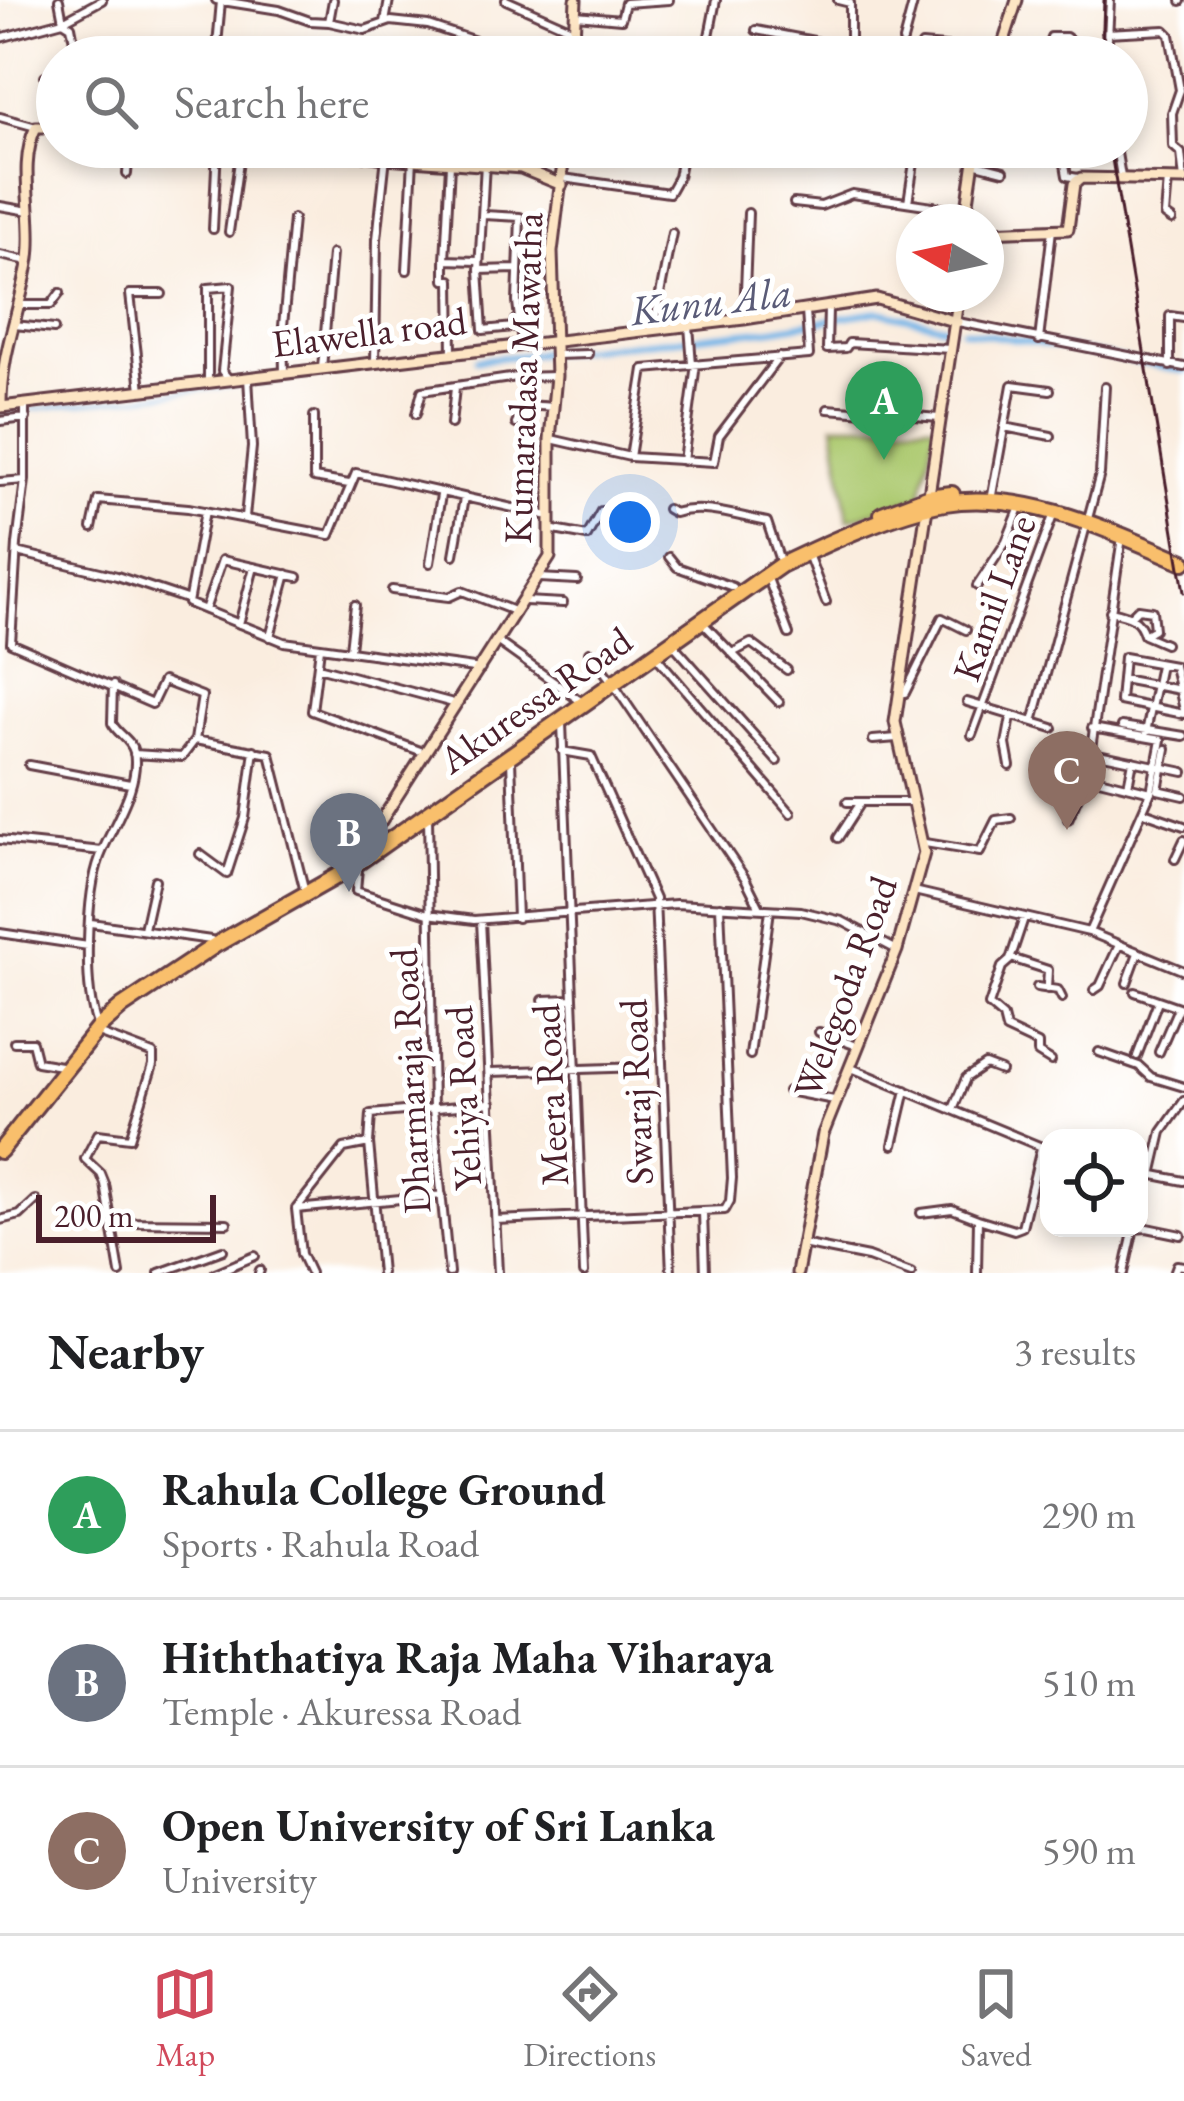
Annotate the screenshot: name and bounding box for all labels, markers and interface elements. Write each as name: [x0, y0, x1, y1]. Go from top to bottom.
search box: [36, 36, 1148, 168]
icon: search: [78, 69, 144, 135]
text: Search here: [174, 73, 369, 131]
north arrow: [896, 204, 1004, 312]
street label: Kumaradasa Mawatha: [492, 211, 554, 545]
water label: Kunu Ala: [626, 264, 795, 338]
street label: Elawella road: [269, 295, 470, 369]
pin: A: [845, 361, 923, 460]
your location: [600, 492, 660, 552]
street label: Kamil Lane: [940, 508, 1048, 688]
street label: Akuressa Road: [428, 615, 642, 786]
pin: C: [1028, 731, 1106, 830]
pin: B: [310, 793, 388, 892]
street label: Welegoda Road: [781, 869, 909, 1105]
street label: Dharmaraja Road: [378, 947, 442, 1215]
street label: Swaraj Road: [607, 998, 665, 1186]
street label: Meera Road: [520, 1002, 580, 1187]
street label: Yehiya Road: [433, 1004, 493, 1192]
map controls: [1040, 1129, 1148, 1237]
button: locate: [1040, 1129, 1148, 1237]
scale bar: [36, 1189, 216, 1242]
text: 200 m: [54, 1194, 134, 1237]
text: Nearby: [48, 1318, 204, 1384]
text: 3 results: [1014, 1326, 1136, 1377]
text: Rahula College Ground: [162, 1460, 606, 1518]
text: A: [73, 1489, 101, 1540]
text: 290 m: [1042, 1489, 1136, 1540]
text: Sports · Rahula Road: [162, 1518, 479, 1569]
text: Hiththatiya Raja Maha Viharaya: [162, 1628, 773, 1686]
text: B: [75, 1657, 99, 1708]
text: 510 m: [1042, 1657, 1136, 1708]
text: Temple · Akuressa Road: [162, 1686, 521, 1737]
text: Open University of Sri Lanka: [162, 1796, 715, 1854]
text: C: [73, 1825, 101, 1876]
text: 590 m: [1042, 1825, 1136, 1876]
text: University: [162, 1854, 317, 1905]
tab: Map: [152, 1961, 218, 2076]
tab: Directions: [523, 1961, 656, 2076]
tab: Saved: [961, 1961, 1032, 2076]

